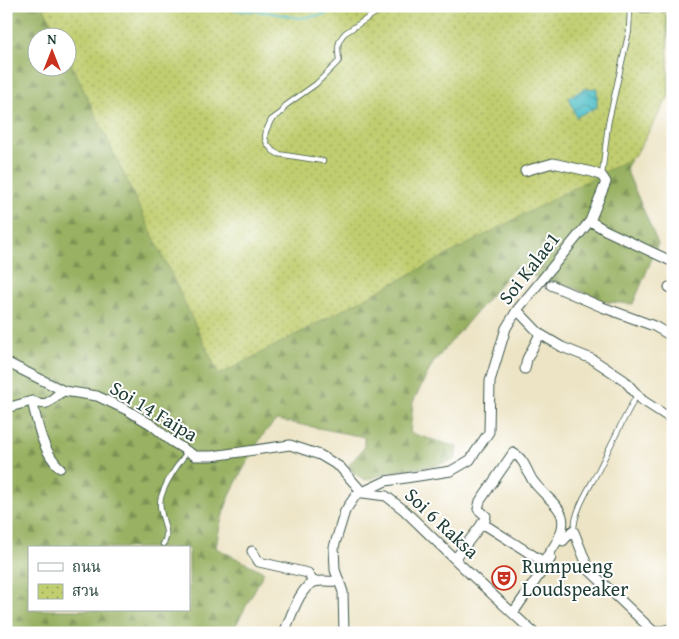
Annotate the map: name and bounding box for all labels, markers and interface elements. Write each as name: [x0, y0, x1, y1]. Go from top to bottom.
north arrow: [28, 28, 78, 78]
text: N: [47, 29, 57, 49]
street label: Soi Kalae1: [491, 225, 566, 310]
street label: Soi 14 Faipa: [105, 373, 204, 448]
street label: Soi 6 Raksa: [399, 480, 486, 565]
legend: [28, 546, 190, 612]
place label: Rumpueng Loudspeaker: [522, 551, 628, 603]
text: ถนน: [72, 556, 101, 577]
theatre icon: Rumpueng Loudspeaker: [491, 565, 517, 591]
text: สวน: [72, 580, 99, 601]

